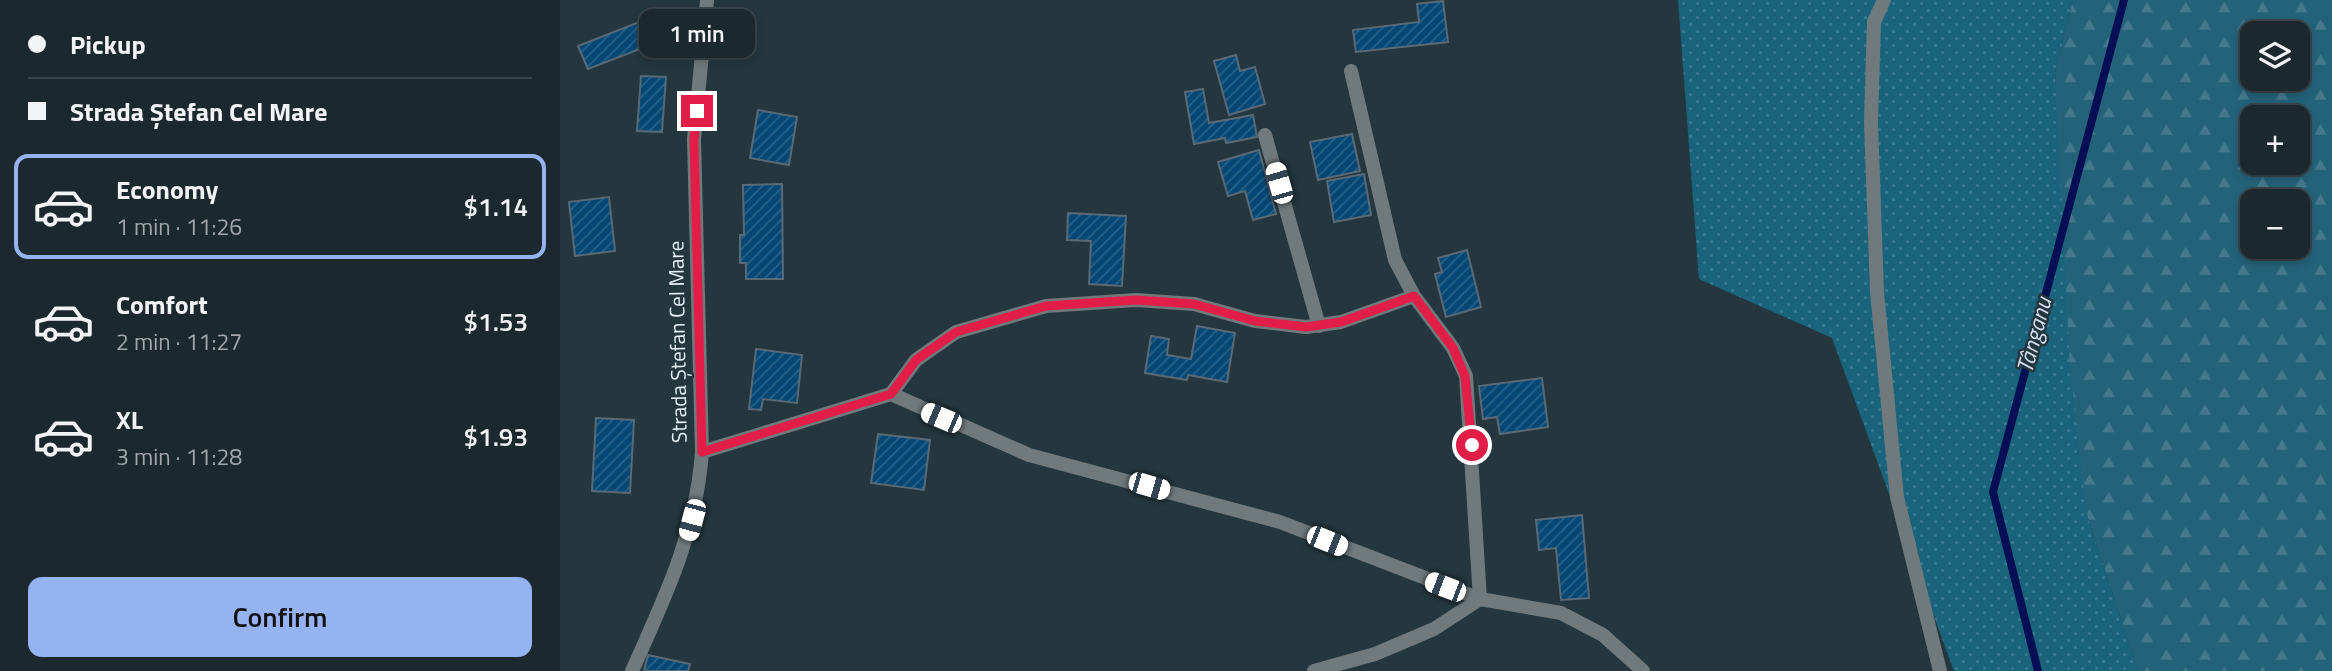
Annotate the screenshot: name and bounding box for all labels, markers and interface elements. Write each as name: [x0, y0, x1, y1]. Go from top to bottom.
callout: 1 min: [639, 10, 755, 58]
text: 1 min: [669, 16, 725, 51]
map controls: [2240, 21, 2310, 259]
button: layers: [2240, 21, 2310, 91]
text: Pickup: [70, 25, 146, 64]
text: Strada Ștefan Cel Mare: [70, 92, 328, 131]
route end: [681, 95, 713, 127]
button: +: [2240, 105, 2310, 175]
car: [1264, 160, 1295, 206]
text: Economy: [116, 170, 218, 209]
icon: car: [32, 175, 95, 238]
text: $1.14: [464, 187, 528, 226]
button: −: [2240, 189, 2310, 259]
text: 1 min · 11:26: [116, 209, 242, 244]
street label: Strada Ștefan Cel Mare: [659, 241, 695, 443]
text: Comfort: [116, 285, 208, 324]
icon: car: [32, 290, 95, 353]
water label: Tânganu: [2007, 292, 2061, 377]
text: $1.53: [464, 302, 528, 341]
text: 2 min · 11:27: [116, 324, 242, 359]
text: XL: [116, 400, 143, 439]
car: [918, 400, 965, 436]
icon: car: [32, 405, 95, 468]
text: $1.93: [464, 417, 528, 456]
route start: [1456, 429, 1488, 461]
text: 3 min · 11:28: [116, 439, 242, 474]
car: [1126, 470, 1173, 502]
car: [677, 497, 708, 543]
car: [1304, 523, 1351, 559]
car: [1422, 570, 1469, 604]
button: Confirm: [28, 577, 532, 657]

